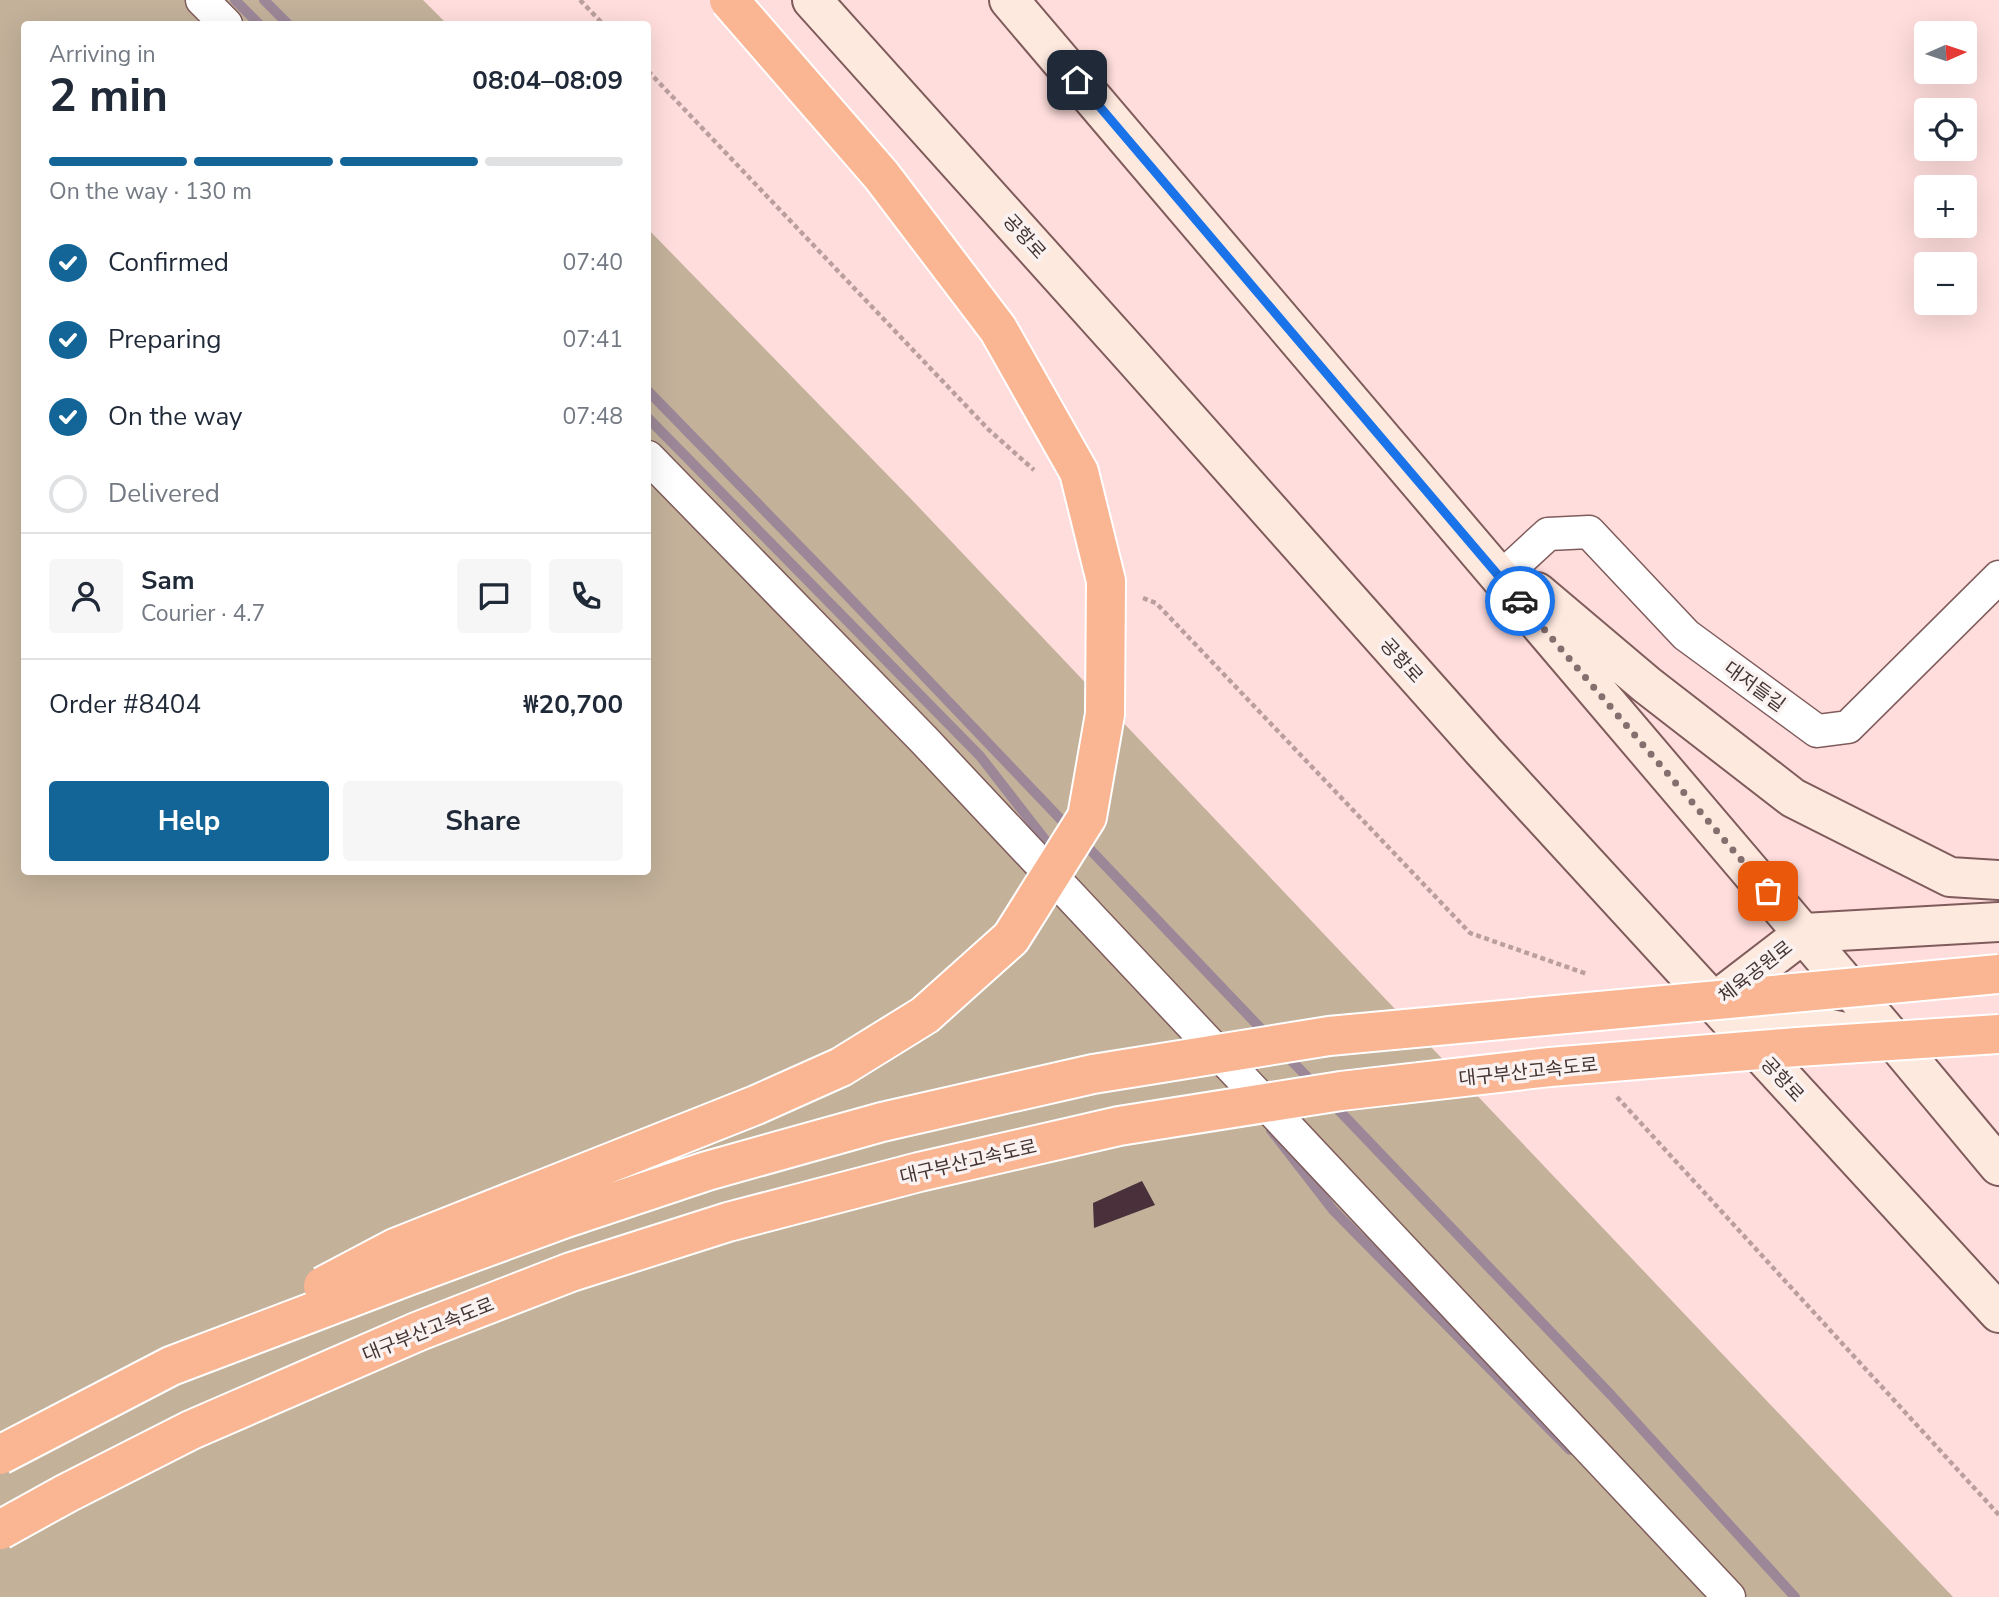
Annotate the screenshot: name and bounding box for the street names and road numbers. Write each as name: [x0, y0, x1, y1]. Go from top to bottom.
street label: 공항로: [997, 208, 1051, 265]
street label: 공항로: [1374, 632, 1428, 689]
street label: 대저들길: [1718, 656, 1790, 718]
street label: 체육공원로: [1713, 935, 1798, 1009]
street label: 대구부산고속도로: [1457, 1052, 1599, 1092]
street label: 공항로: [1755, 1052, 1810, 1108]
street label: 대구부산고속도로: [897, 1134, 1039, 1190]
street label: 대구부산고속도로: [359, 1292, 498, 1368]

